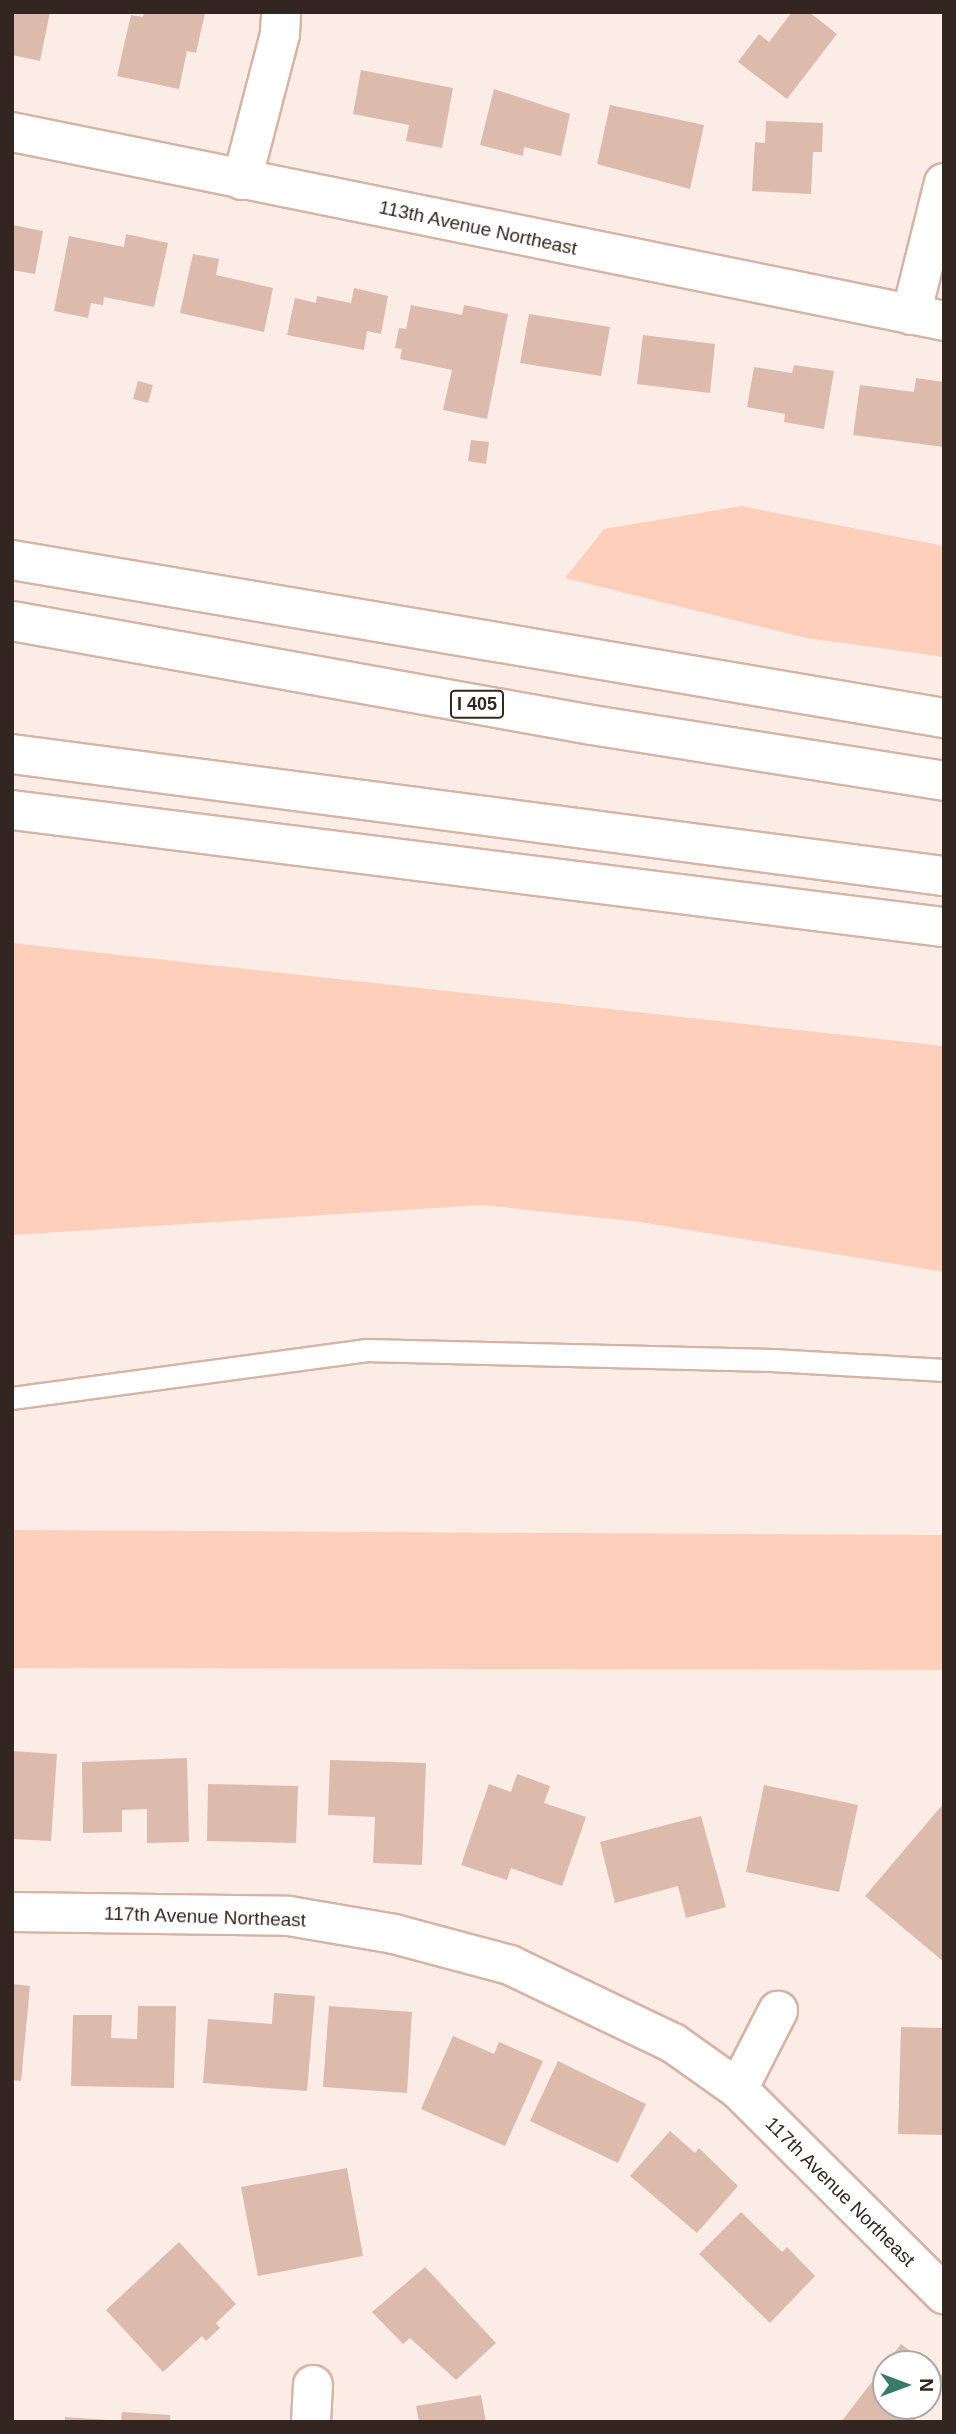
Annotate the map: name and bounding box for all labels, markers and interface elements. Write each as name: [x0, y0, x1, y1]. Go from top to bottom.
street label: 113th Avenue Northeast: [376, 196, 580, 260]
road number: I 405: [449, 690, 505, 718]
street label: 117th Avenue Northeast: [103, 1902, 307, 1932]
street label: 117th Avenue Northeast: [760, 2112, 920, 2272]
north arrow: [872, 2350, 942, 2420]
text: N: [916, 2378, 937, 2392]

